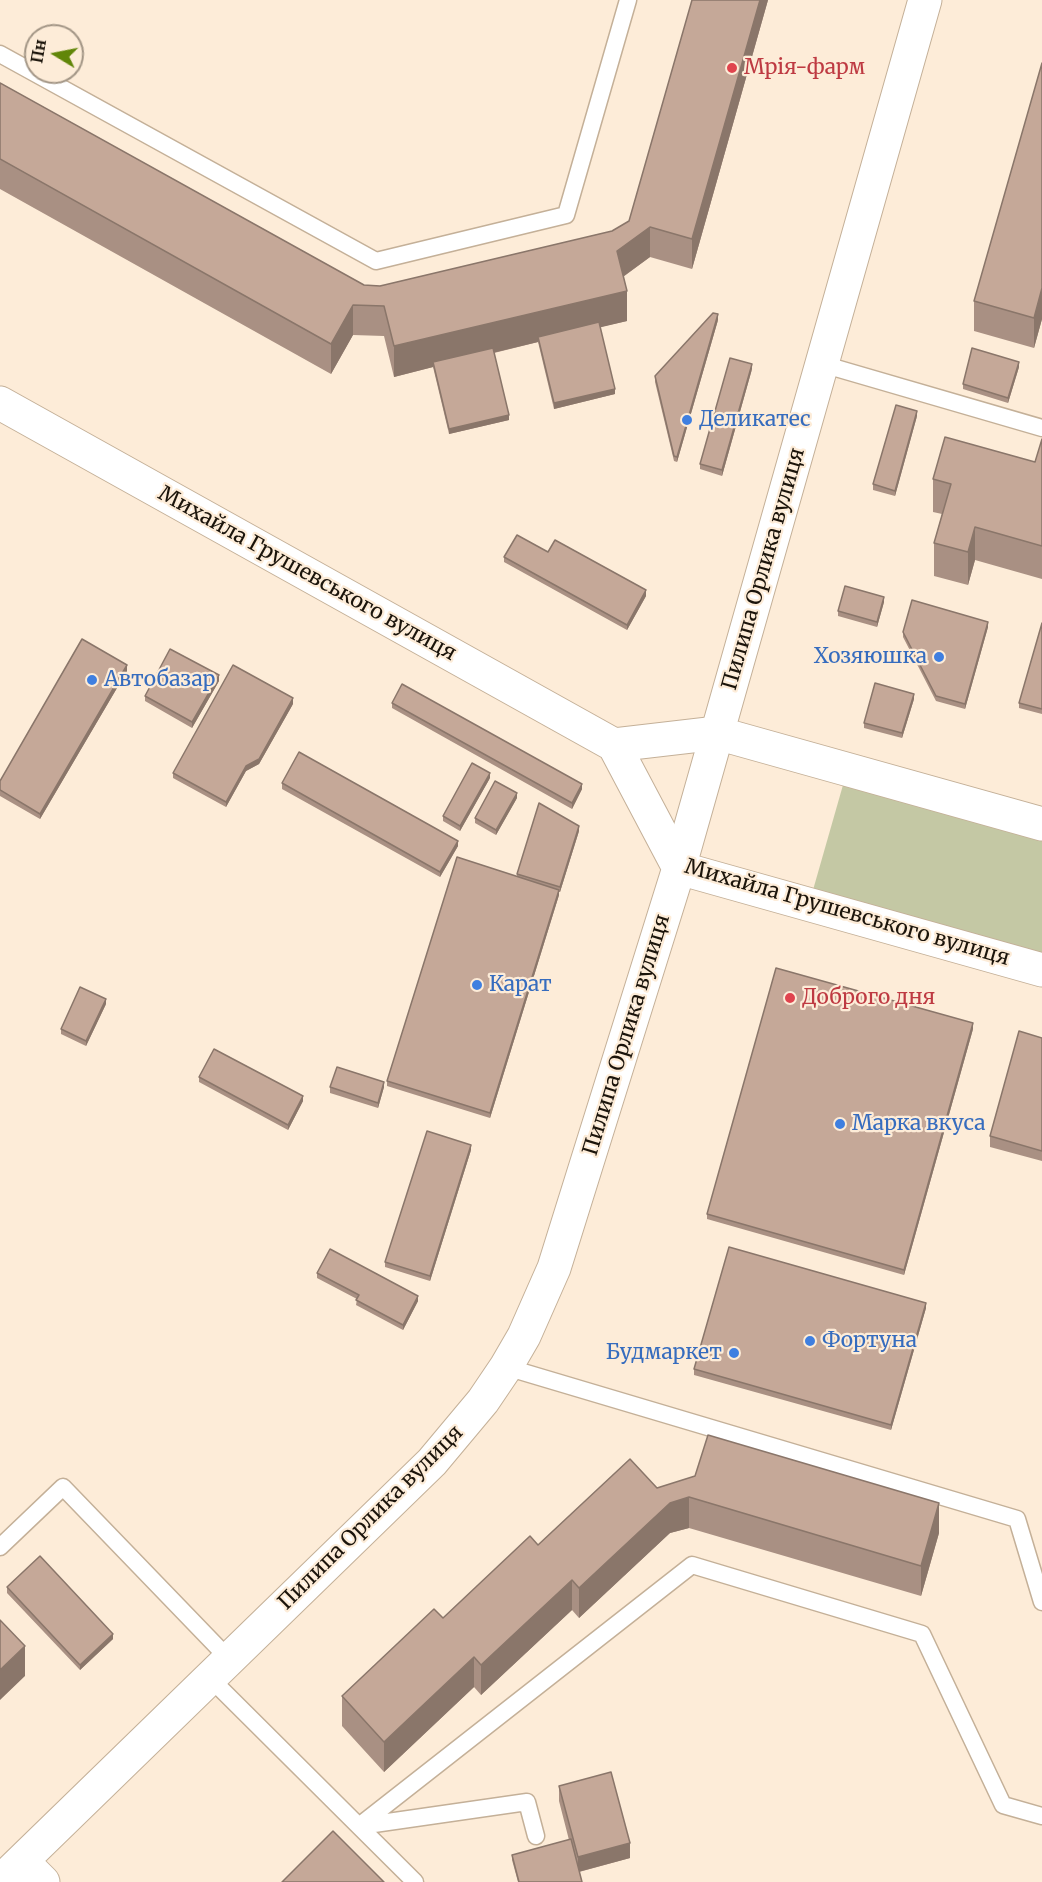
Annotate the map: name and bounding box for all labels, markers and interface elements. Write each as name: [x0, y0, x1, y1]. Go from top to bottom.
north arrow: [24, 24, 84, 84]
text: Пн: [26, 38, 50, 65]
place label: Мрія-фарм: [744, 55, 865, 81]
marker: Мрія-фарм: [725, 61, 739, 75]
place label: Деликатес: [699, 407, 811, 433]
marker: Деликатес: [680, 413, 694, 427]
street label: Пилипа Орлика вулиця: [717, 445, 811, 693]
street label: Михайла Грушевського вулиця: [154, 481, 460, 667]
place label: Хозяюшка: [814, 644, 927, 670]
marker: Хозяюшка: [932, 650, 946, 664]
place label: Автобазар: [104, 667, 215, 693]
marker: Автобазар: [85, 673, 99, 687]
street label: Михайла Грушевського вулиця: [682, 854, 1012, 972]
street label: Пилипа Орлика вулиця: [578, 911, 676, 1159]
place label: Карат: [489, 972, 552, 998]
marker: Карат: [470, 978, 484, 992]
place label: Доброго дня: [802, 985, 935, 1011]
marker: Доброго дня: [783, 991, 797, 1005]
place label: Марка вкуса: [852, 1111, 985, 1137]
marker: Марка вкуса: [833, 1117, 847, 1131]
place label: Фортуна: [822, 1328, 917, 1354]
marker: Фортуна: [803, 1334, 817, 1348]
place label: Будмаркет: [606, 1340, 722, 1366]
marker: Будмаркет: [727, 1346, 741, 1360]
street label: Пилипа Орлика вулиця: [273, 1420, 469, 1616]

